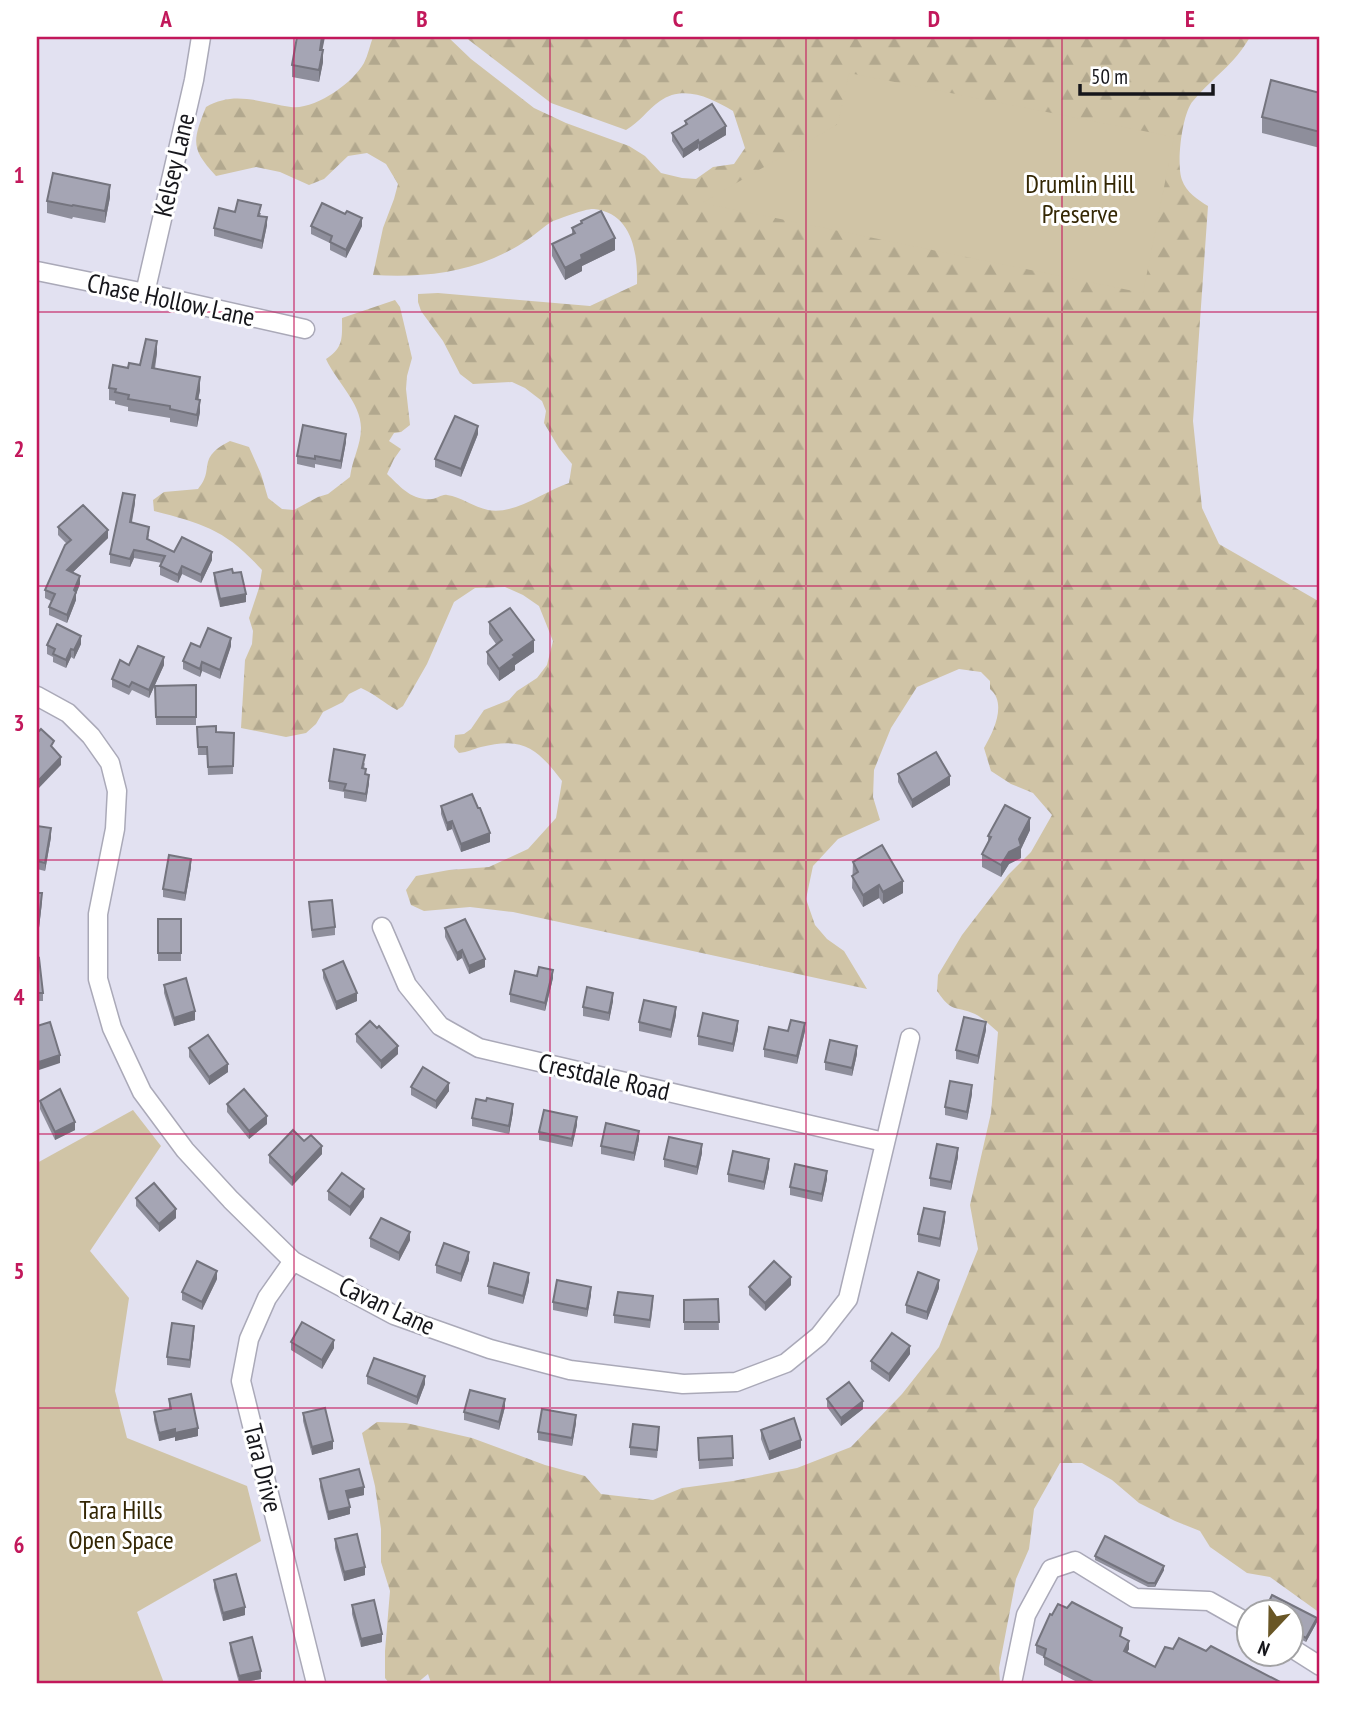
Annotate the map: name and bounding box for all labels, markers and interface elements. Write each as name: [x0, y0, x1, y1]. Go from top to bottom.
text: A: [159, 4, 172, 33]
text: B: [416, 4, 428, 33]
text: C: [673, 4, 684, 33]
text: D: [928, 4, 940, 33]
text: E: [1185, 4, 1195, 33]
scale bar: [1080, 52, 1214, 96]
text: 50 m: [1091, 63, 1128, 90]
street label: Kelsey Lane: [146, 110, 201, 220]
text: 1: [14, 160, 25, 189]
park label: Drumlin Hill Preserve: [1025, 167, 1135, 230]
street label: Chase Hollow Lane: [84, 266, 258, 333]
text: 2: [14, 434, 25, 463]
text: 3: [14, 708, 25, 737]
text: 4: [14, 982, 25, 1011]
street label: Crestdale Road: [535, 1045, 673, 1108]
text: 5: [14, 1256, 25, 1285]
street label: Cavan Lane: [334, 1269, 441, 1342]
street label: Tara Drive: [237, 1420, 290, 1516]
park label: Tara Hills Open Space: [68, 1493, 174, 1556]
text: 6: [14, 1530, 25, 1559]
north arrow: [1234, 1598, 1304, 1668]
text: N: [1254, 1636, 1273, 1662]

